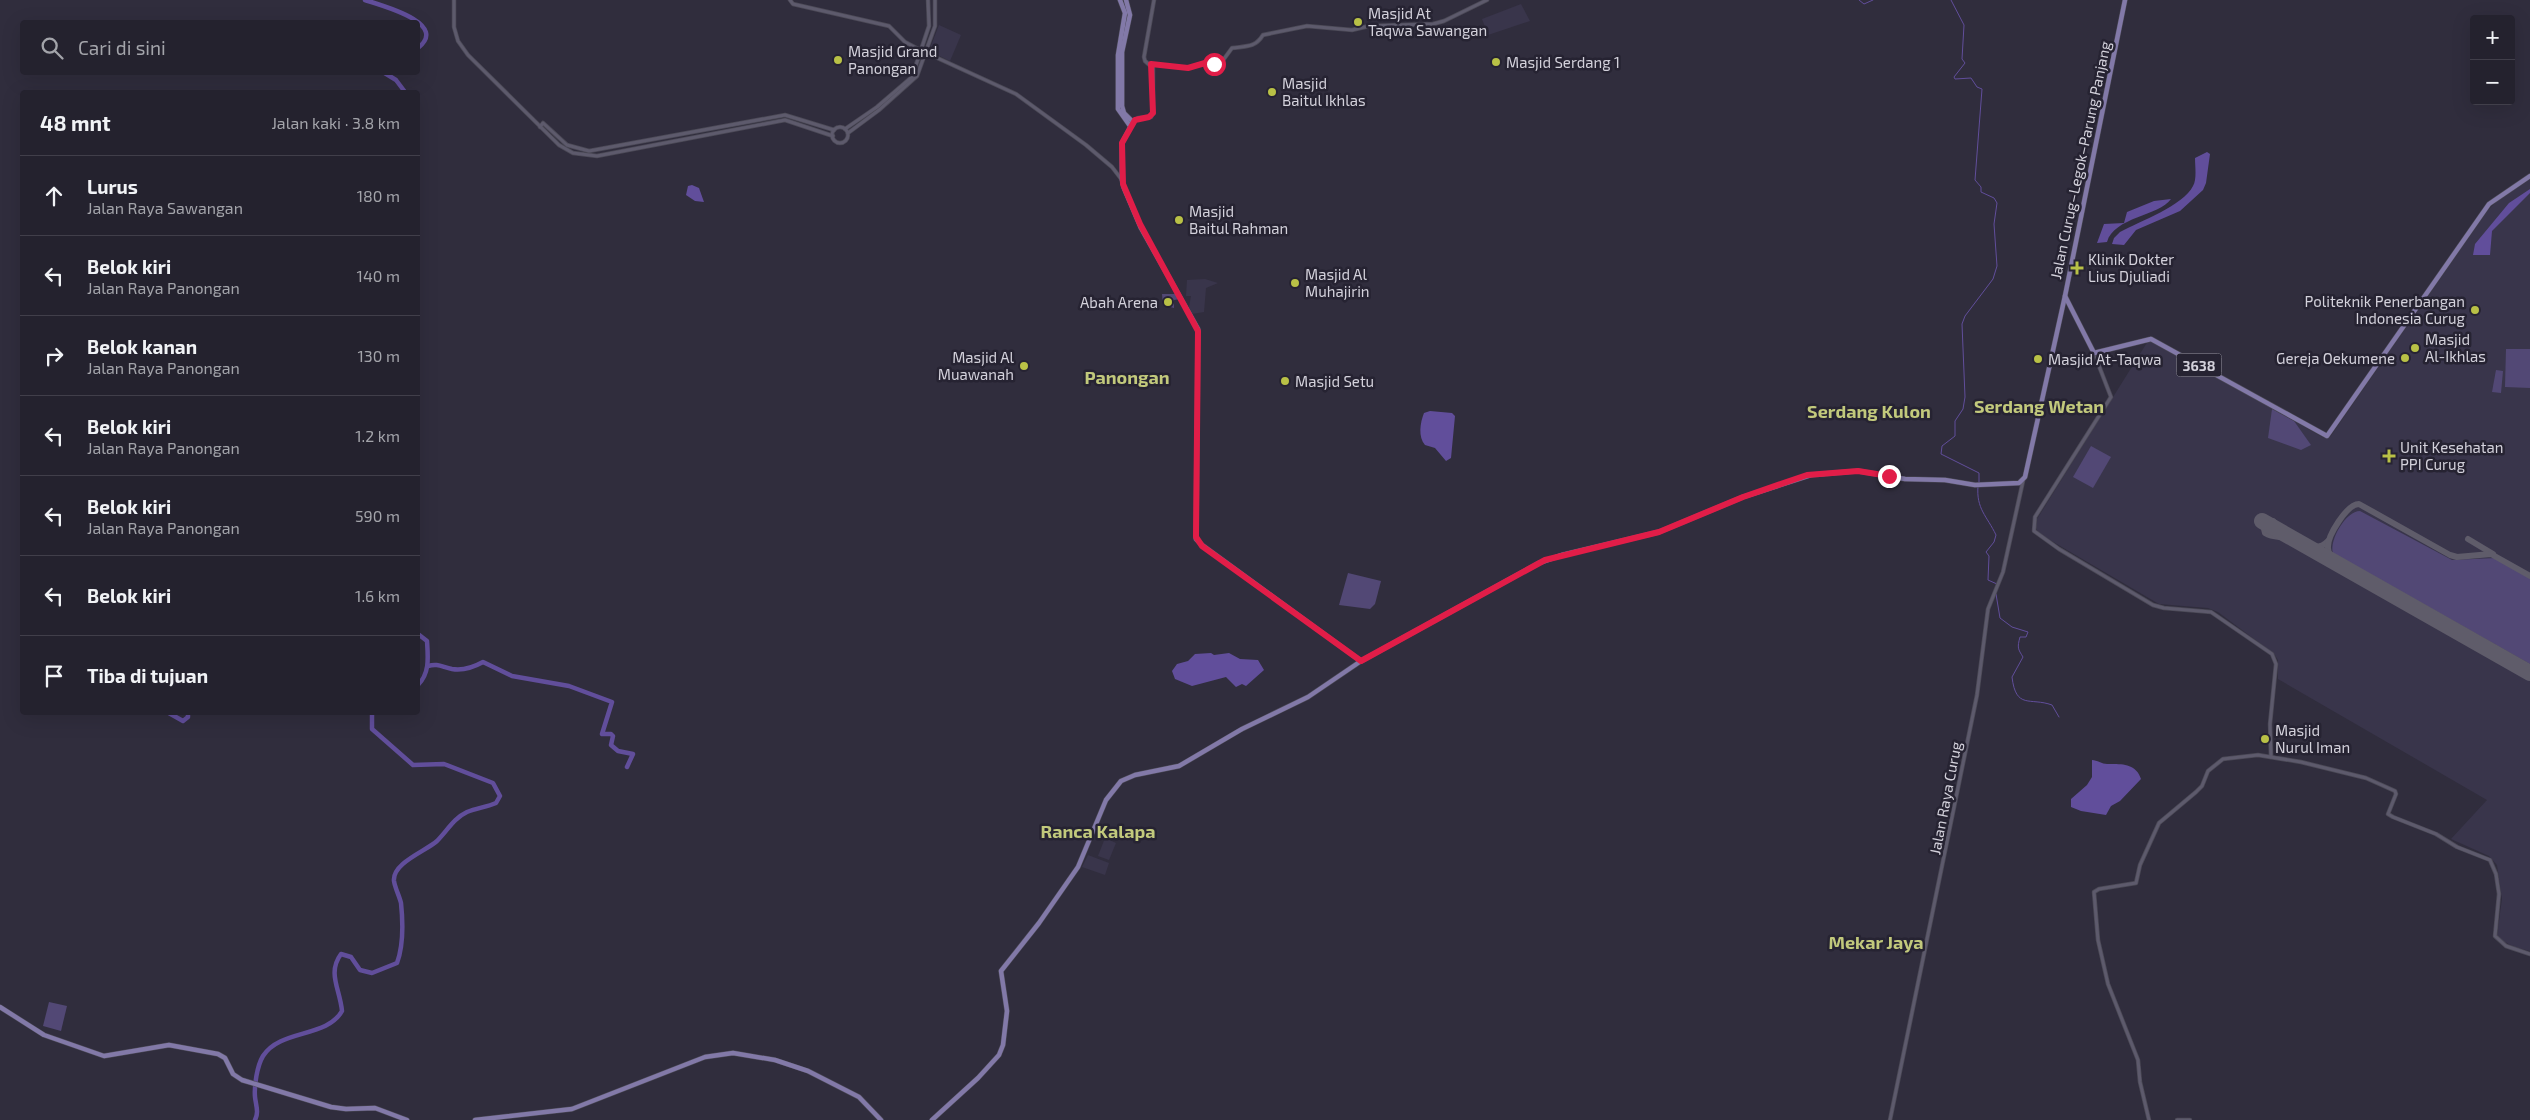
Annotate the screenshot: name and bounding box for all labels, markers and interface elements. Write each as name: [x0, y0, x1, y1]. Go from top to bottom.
place label: Masjid At Taqwa Sawangan: [1368, 4, 1487, 39]
map controls: [2470, 15, 2515, 105]
button: +: [2470, 15, 2515, 60]
marker: Masjid At Taqwa Sawangan: [1352, 16, 1364, 28]
search box: [20, 20, 420, 75]
icon: search: [38, 34, 66, 62]
text: Cari di sini: [78, 36, 166, 59]
street label: Jalan Curug–Legok–Parung Panjang: [2046, 39, 2115, 281]
place label: Masjid Grand Panongan: [848, 42, 937, 77]
route start: [1203, 53, 1226, 76]
place label: Masjid Serdang 1: [1506, 53, 1620, 72]
marker: Masjid Grand Panongan: [832, 54, 844, 66]
marker: Masjid Serdang 1: [1490, 56, 1502, 68]
button: −: [2470, 60, 2515, 105]
place label: Masjid Baitul Ikhlas: [1282, 74, 1366, 109]
marker: Masjid Baitul Ikhlas: [1266, 86, 1278, 98]
text: 48 mnt: [40, 110, 111, 135]
text: Jalan kaki · 3.8 km: [271, 113, 400, 132]
text: Lurus: [87, 175, 138, 198]
icon: ahead: [40, 182, 68, 210]
text: 180 m: [357, 186, 400, 205]
text: Jalan Raya Sawangan: [87, 198, 243, 217]
place label: Masjid Baitul Rahman: [1189, 202, 1288, 237]
marker: Masjid Baitul Rahman: [1173, 214, 1185, 226]
place label: Klinik Dokter Lius Djuliadi: [2088, 250, 2174, 286]
text: Belok kiri: [87, 255, 171, 278]
marker: Klinik Dokter Lius Djuliadi: [2070, 261, 2084, 275]
icon: left: [40, 262, 68, 290]
place label: Masjid Al Muhajirin: [1305, 265, 1370, 301]
text: 140 m: [357, 266, 400, 285]
marker: Masjid Al Muhajirin: [1289, 277, 1301, 289]
text: Jalan Raya Panongan: [87, 278, 240, 297]
place label: Politeknik Penerbangan Indonesia Curug: [2305, 292, 2466, 327]
place label: Abah Arena: [1080, 293, 1158, 311]
marker: Abah Arena: [1162, 296, 1174, 308]
marker: Politeknik Penerbangan Indonesia Curug: [2469, 304, 2481, 316]
place label: Masjid Al-Ikhlas: [2425, 330, 2486, 365]
text: Belok kanan: [87, 335, 197, 358]
icon: right: [40, 342, 68, 370]
marker: Masjid Al-Ikhlas: [2409, 342, 2421, 354]
text: 130 m: [358, 346, 400, 365]
place label: Masjid Al Muawanah: [938, 348, 1015, 383]
place label: Gereja Oekumene: [2276, 349, 2395, 368]
place label: Masjid At-Taqwa: [2048, 350, 2161, 369]
marker: Gereja Oekumene: [2399, 352, 2411, 364]
marker: Masjid At-Taqwa: [2032, 353, 2044, 365]
road number: 3638: [2176, 354, 2222, 376]
text: Jalan Raya Panongan: [87, 358, 240, 377]
marker: Masjid Al Muawanah: [1018, 360, 1030, 372]
district label: Panongan: [1084, 366, 1170, 388]
place label: Masjid Setu: [1295, 372, 1374, 391]
marker: Masjid Setu: [1279, 375, 1291, 387]
district label: Serdang Wetan: [1974, 395, 2104, 417]
district label: Serdang Kulon: [1807, 400, 1931, 422]
text: Belok kiri: [87, 415, 171, 438]
icon: left: [40, 422, 68, 450]
text: 1.2 km: [355, 426, 400, 445]
text: Jalan Raya Panongan: [87, 438, 240, 457]
place label: Unit Kesehatan PPI Curug: [2400, 438, 2504, 473]
marker: Unit Kesehatan PPI Curug: [2382, 449, 2396, 463]
route end: [1878, 465, 1901, 488]
text: Belok kiri: [87, 495, 171, 518]
icon: left: [40, 502, 68, 530]
text: 590 m: [355, 506, 400, 525]
text: Jalan Raya Panongan: [87, 518, 240, 537]
icon: left: [40, 582, 68, 610]
text: Belok kiri: [87, 584, 171, 607]
text: 1.6 km: [355, 586, 400, 605]
icon: arrive: [40, 662, 68, 690]
text: Tiba di tujuan: [87, 664, 208, 687]
place label: Masjid Nurul Iman: [2275, 721, 2350, 756]
marker: Masjid Nurul Iman: [2259, 733, 2271, 745]
street label: Jalan Raya Curug: [1925, 739, 1965, 856]
district label: Ranca Kalapa: [1041, 820, 1155, 842]
district label: Mekar Jaya: [1828, 931, 1924, 953]

